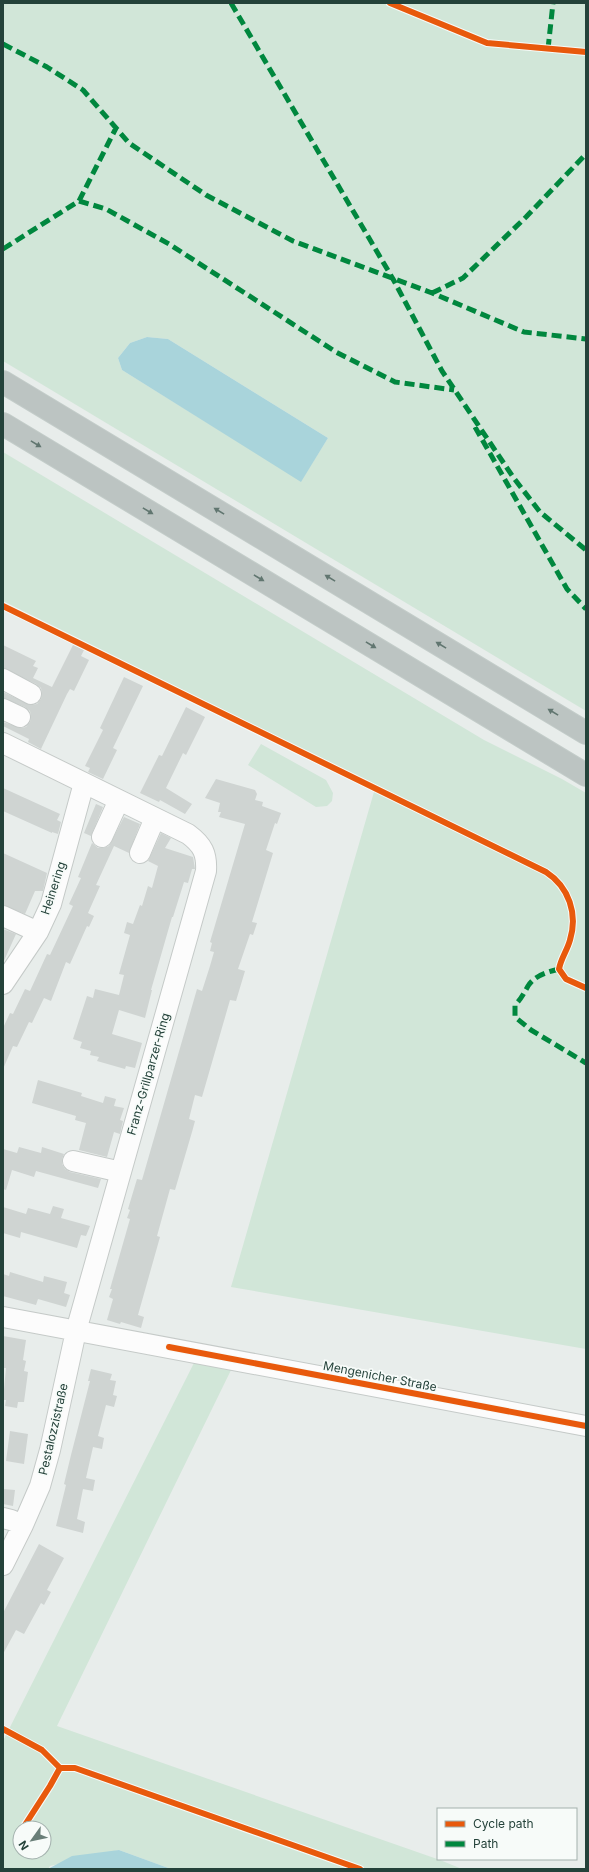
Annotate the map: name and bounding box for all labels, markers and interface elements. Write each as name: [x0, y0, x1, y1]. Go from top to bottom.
one-way arrow: [30, 441, 42, 448]
one-way arrow: [142, 508, 154, 515]
one-way arrow: [213, 508, 225, 515]
one-way arrow: [253, 575, 265, 582]
one-way arrow: [324, 575, 336, 582]
one-way arrow: [365, 642, 376, 649]
one-way arrow: [435, 642, 447, 649]
one-way arrow: [547, 709, 559, 716]
street label: Heinering: [37, 860, 69, 916]
street label: Franz-Grillparzer-Ring: [123, 1011, 173, 1137]
street label: Mengenicher Straße: [322, 1358, 438, 1394]
street label: Pestalozzistraße: [35, 1382, 71, 1476]
legend: [437, 1808, 577, 1860]
text: Cycle path: [473, 1816, 534, 1831]
north arrow: [12, 1820, 52, 1860]
text: Path: [473, 1836, 498, 1851]
text: N: [15, 1838, 32, 1853]

